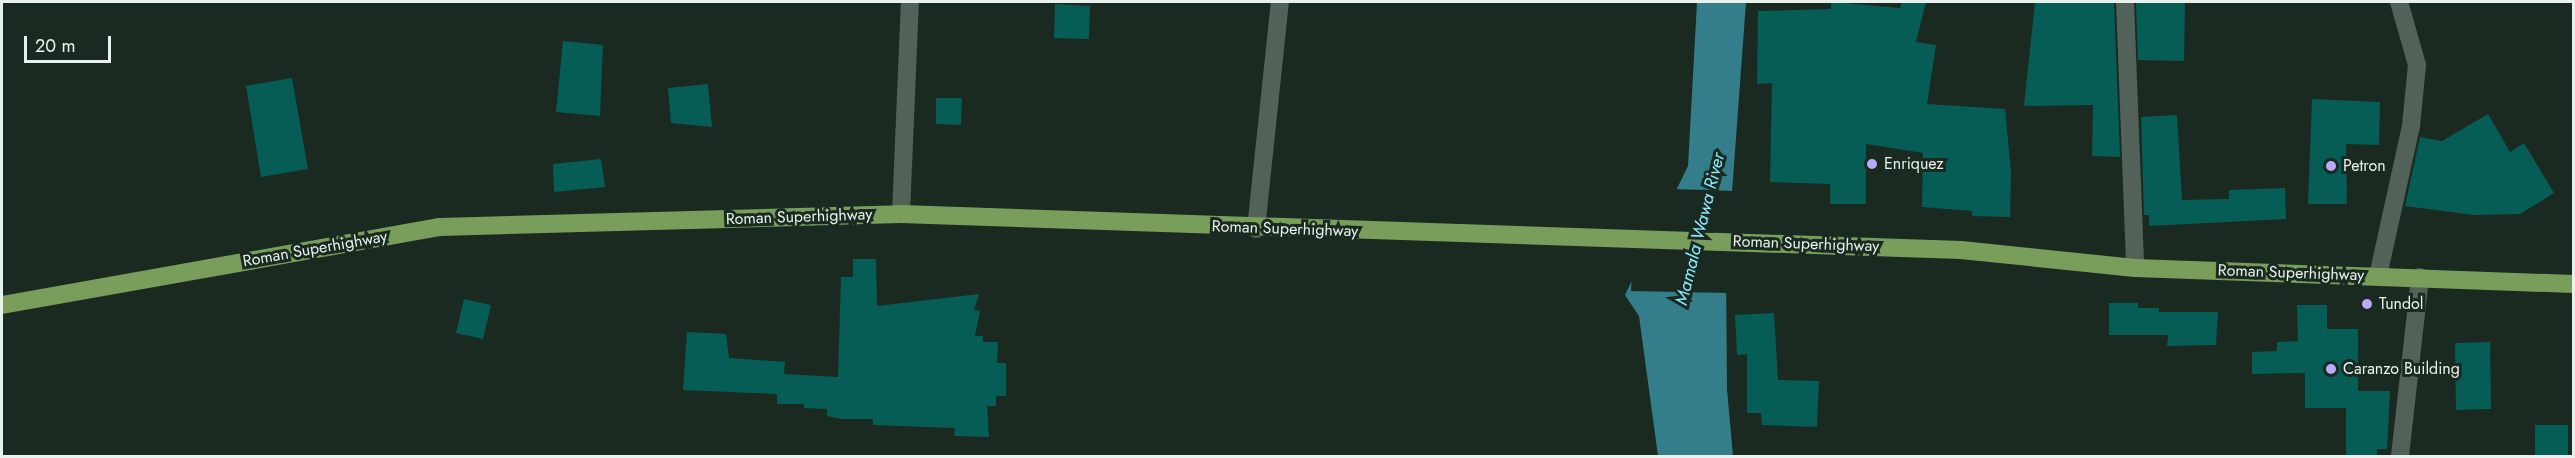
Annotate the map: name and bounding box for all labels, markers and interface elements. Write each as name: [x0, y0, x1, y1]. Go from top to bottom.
scale bar: [27, 24, 114, 62]
text: 20 m: [35, 33, 75, 59]
water label: Mamala Wawa River: [1671, 151, 1729, 307]
place label: Enriquez: [1884, 154, 1944, 174]
place label: Petron: [2343, 156, 2386, 176]
marker: Enriquez: [1865, 157, 1879, 171]
marker: Petron: [2324, 159, 2338, 173]
street label: Roman Superhighway: [725, 205, 873, 229]
street label: Roman Superhighway: [1211, 217, 1359, 241]
street label: Roman Superhighway: [241, 227, 389, 271]
street label: Roman Superhighway: [1732, 232, 1880, 256]
street label: Roman Superhighway: [2217, 261, 2365, 285]
place label: Tundol: [2379, 294, 2423, 314]
marker: Tundol: [2360, 297, 2374, 311]
place label: Caranzo Building: [2343, 359, 2460, 379]
marker: Caranzo Building: [2324, 362, 2338, 376]

